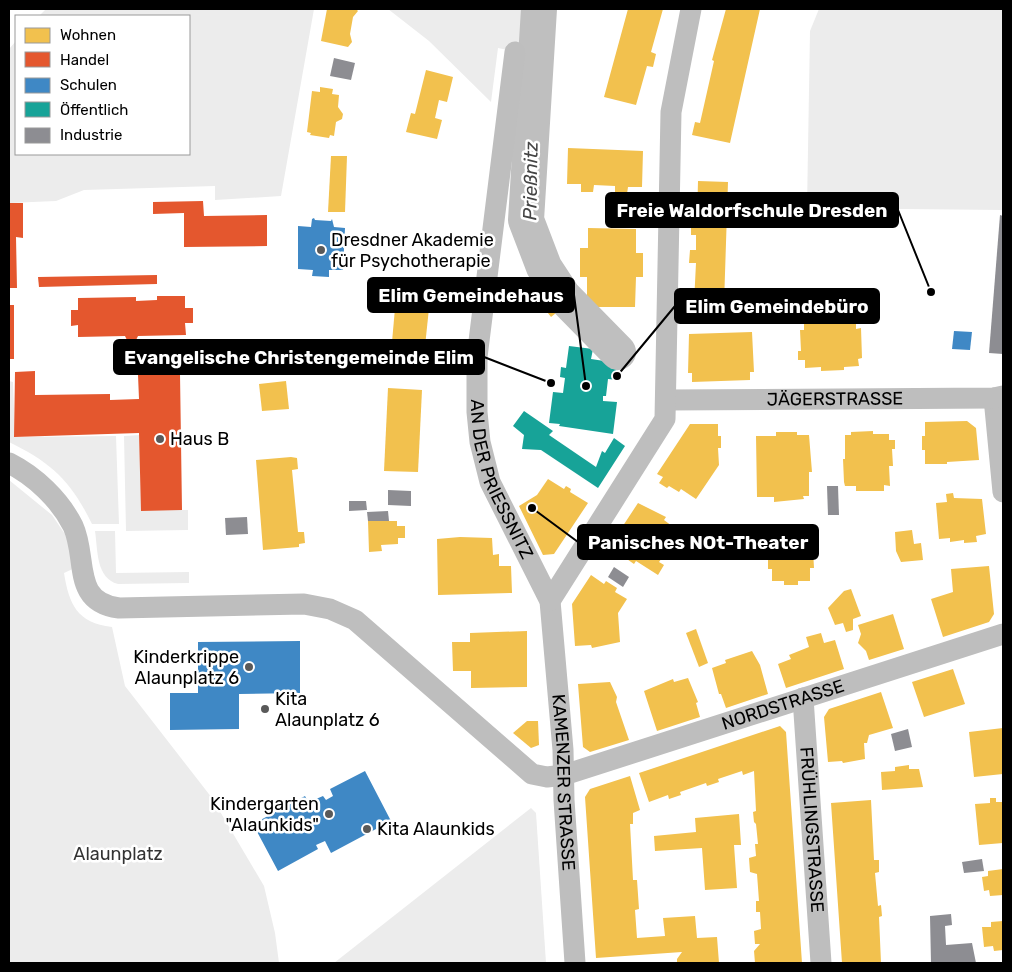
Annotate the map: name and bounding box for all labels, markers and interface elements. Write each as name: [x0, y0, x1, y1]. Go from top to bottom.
legend: [15, 15, 190, 155]
text: Wohnen: [60, 26, 116, 44]
text: Handel: [60, 51, 109, 69]
text: Schulen: [60, 76, 117, 94]
text: Öffentlich: [60, 101, 128, 119]
text: Industrie: [60, 126, 122, 144]
water label: Prießnitz: [518, 141, 543, 221]
callout: Freie Waldorfschule Dresden: [606, 193, 898, 227]
text: Freie Waldorfschule Dresden: [616, 199, 888, 222]
place label: Dresdner Akademie für Psychotherapie: [331, 229, 494, 272]
marker: Dresdner Akademie für Psychotherapie: [315, 244, 327, 256]
callout: Elim Gemeindehaus: [368, 278, 574, 312]
text: Elim Gemeindehaus: [378, 284, 564, 307]
callout: Elim Gemeindebüro: [675, 289, 879, 323]
text: Elim Gemeindebüro: [685, 295, 869, 318]
callout: Evangelische Christengemeinde Elim: [114, 340, 484, 374]
text: Evangelische Christengemeinde Elim: [124, 346, 474, 369]
street label: JÄGERSTRASSE: [767, 388, 903, 410]
street label: AN DER PRIESSNITZ: [466, 399, 538, 563]
place label: Haus B: [170, 428, 229, 450]
marker: Haus B: [154, 433, 166, 445]
callout: Panisches NOt-Theater: [578, 525, 818, 559]
text: Panisches NOt-Theater: [588, 531, 809, 554]
place label: Kinderkrippe Alaunplatz 6: [133, 646, 239, 689]
marker: Kinderkrippe Alaunplatz 6: [243, 661, 255, 673]
street label: NORDSTRASSE: [719, 675, 847, 735]
place label: Kita Alaunplatz 6: [275, 688, 380, 731]
street label: KAMENZER STRASSE: [547, 693, 580, 872]
marker: Kita Alaunplatz 6: [259, 703, 271, 715]
street label: FRÜHLINGSTRASSE: [795, 746, 829, 913]
place label: Kindergarten "Alaunkids": [210, 793, 319, 836]
marker: Kindergarten "Alaunkids": [323, 808, 335, 820]
place label: Kita Alaunkids: [377, 818, 495, 840]
marker: Kita Alaunkids: [361, 823, 373, 835]
park label: Alaunplatz: [73, 843, 163, 865]

